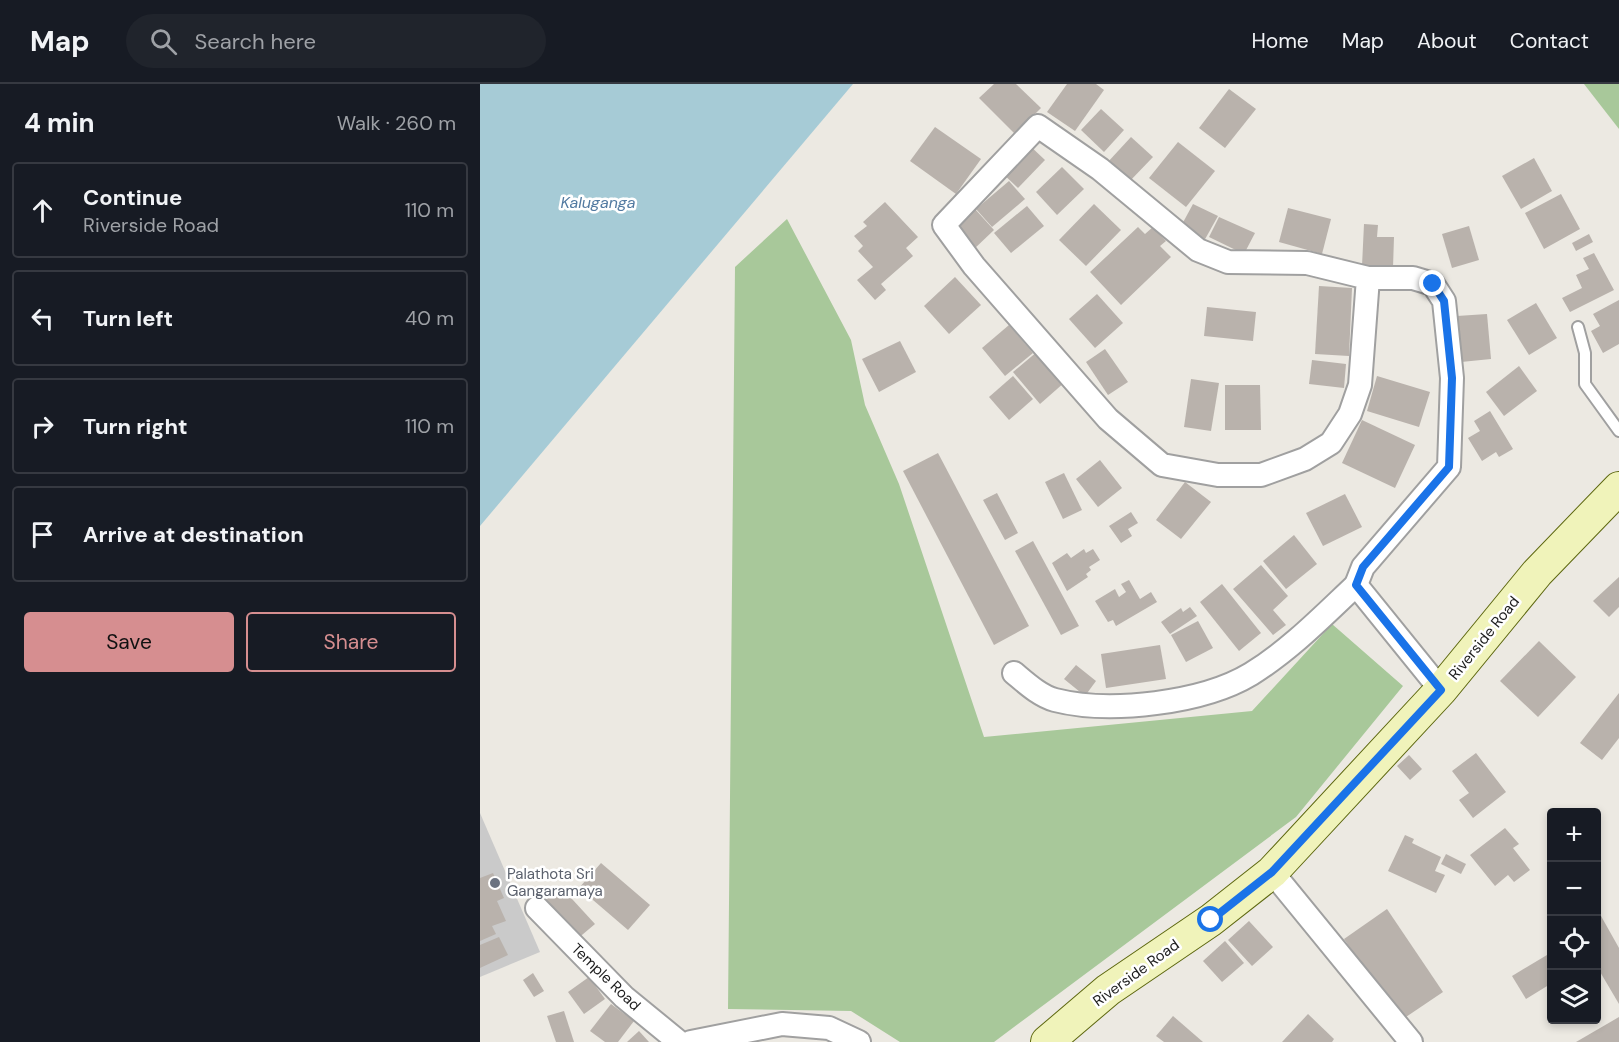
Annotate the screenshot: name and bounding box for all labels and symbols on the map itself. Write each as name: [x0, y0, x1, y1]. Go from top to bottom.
water label: Kaluganga: [560, 192, 636, 213]
route end: [1419, 270, 1445, 296]
street label: Riverside Road: [1444, 592, 1524, 684]
place label: Palathota Sri Gangaramaya: [507, 864, 603, 901]
marker: Palathota Sri Gangaramaya: [488, 876, 502, 890]
route start: [1197, 906, 1223, 932]
street label: Riverside Road: [1089, 935, 1183, 1011]
street label: Temple Road: [567, 939, 645, 1015]

